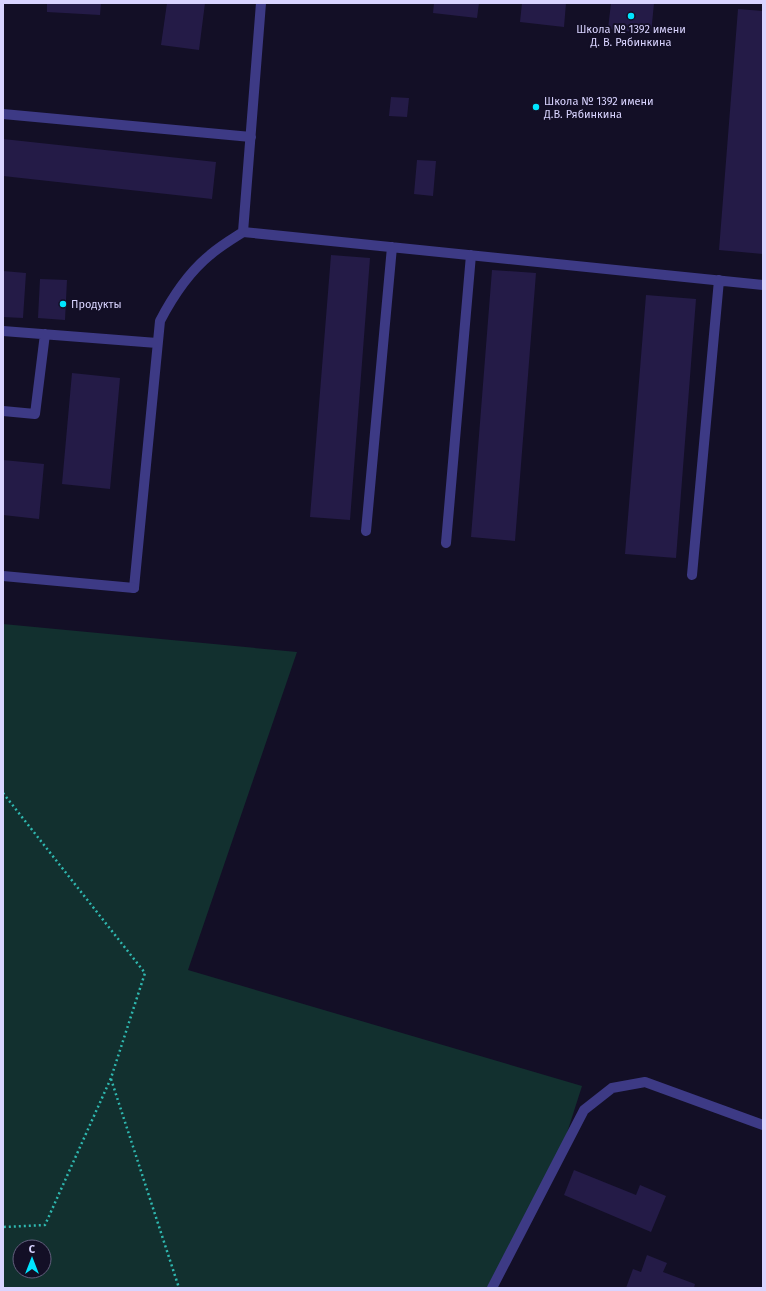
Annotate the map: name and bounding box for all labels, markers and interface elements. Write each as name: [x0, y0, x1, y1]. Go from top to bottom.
marker: Школа № 1392 имени Д. В. Рябинкина: [626, 11, 636, 21]
place label: Школа № 1392 имени Д. В. Рябинкина: [576, 23, 686, 49]
place label: Школа № 1392 имени Д.В. Рябинкина: [543, 95, 654, 121]
marker: Школа № 1392 имени Д.В. Рябинкина: [531, 102, 541, 112]
place label: Продукты: [71, 298, 122, 311]
marker: Продукты: [58, 299, 68, 309]
north arrow: [12, 1239, 52, 1279]
text: С: [29, 1243, 36, 1256]

